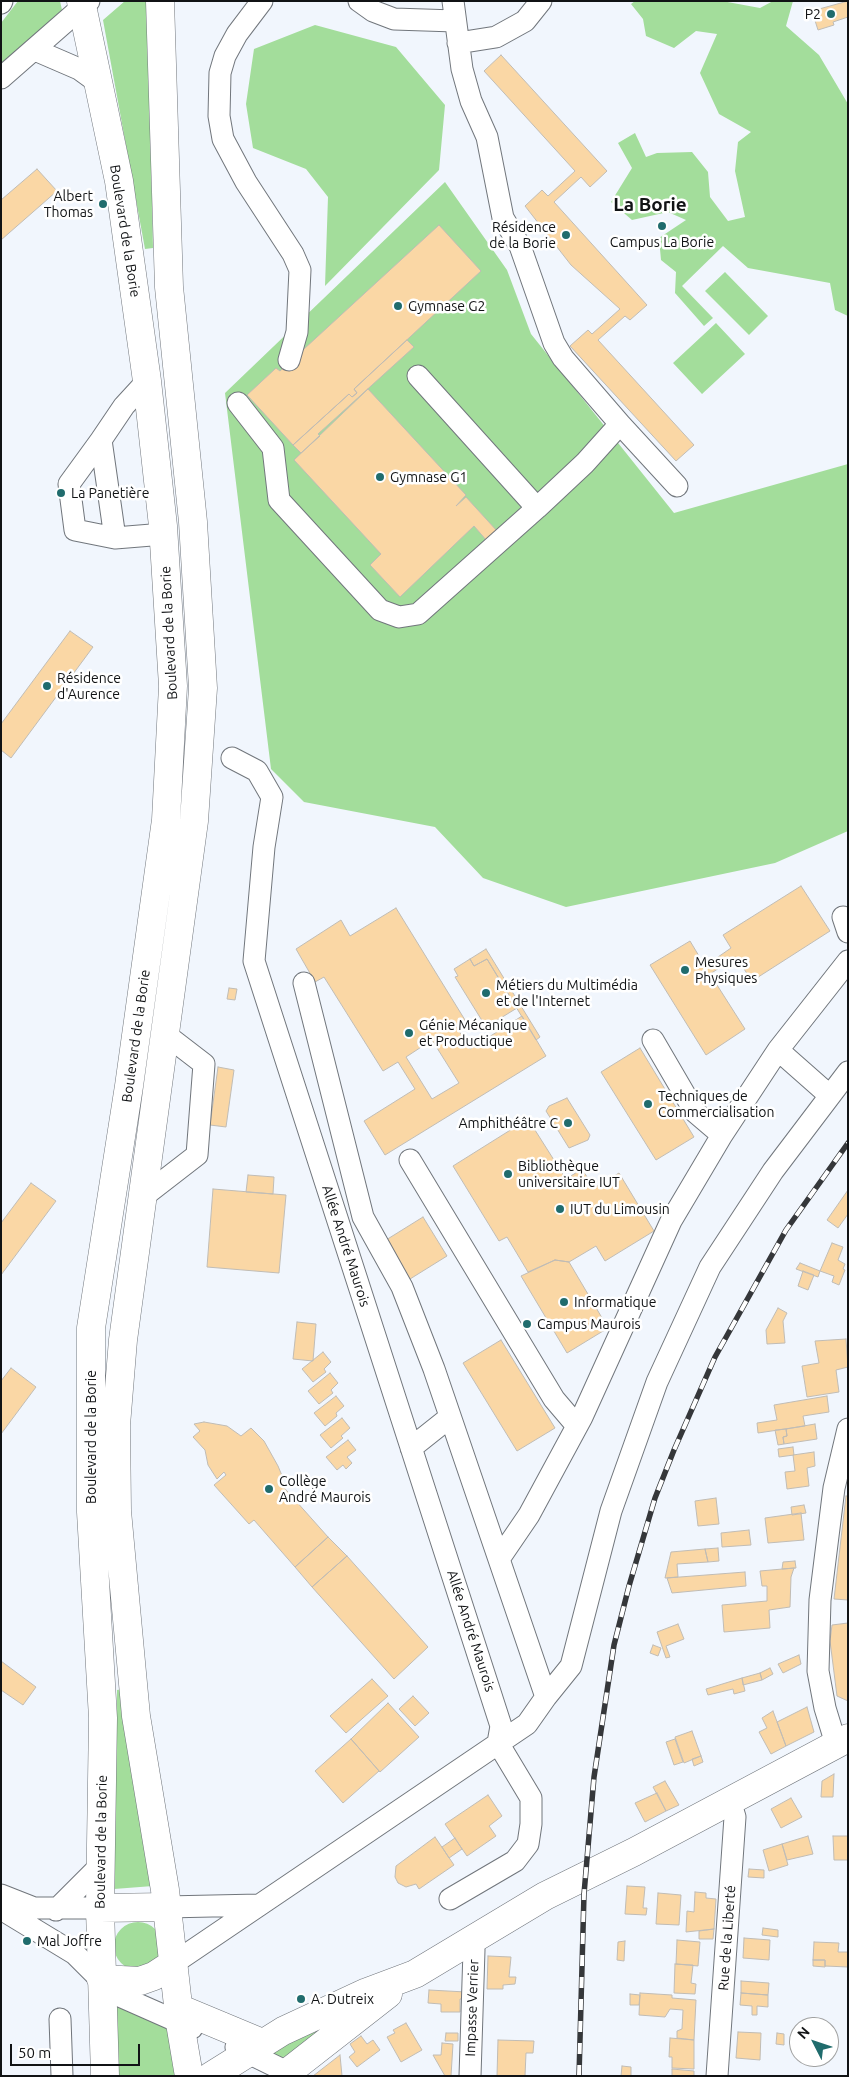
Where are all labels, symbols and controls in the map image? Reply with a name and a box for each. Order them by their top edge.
place label: P2 [805,6,821,22]
marker: P2 [825,8,837,20]
street label: Boulevard de la Borie [106,164,144,298]
place label: Albert Thomas [44,188,93,220]
district label: La Borie [613,194,687,216]
marker: Albert Thomas [97,198,109,210]
place label: Résidence de la Borie [489,219,556,252]
marker: Campus La Borie [656,220,668,232]
marker: Résidence de la Borie [560,229,572,241]
place label: Campus La Borie [610,234,714,250]
place label: Gymnase G2 [408,298,485,314]
marker: Gymnase G2 [392,300,404,312]
place label: Gymnase G1 [390,469,467,485]
marker: Gymnase G1 [374,471,386,483]
place label: La Panetière [71,485,149,501]
marker: La Panetière [55,487,67,499]
street label: Boulevard de la Borie [157,566,181,700]
place label: Résidence d'Aurence [57,670,121,702]
marker: Résidence d'Aurence [41,680,53,692]
place label: Mesures Physiques [695,954,757,986]
marker: Mesures Physiques [679,964,691,976]
street label: Boulevard de la Borie [118,969,154,1103]
place label: Métiers du Multimédia et de l'Internet [496,977,638,1010]
marker: Métiers du Multimédia et de l'Internet [480,987,492,999]
place label: Génie Mécanique et Productique [419,1017,527,1050]
marker: Génie Mécanique et Productique [403,1027,415,1039]
place label: Techniques de Commercialisation [658,1088,774,1120]
marker: Techniques de Commercialisation [642,1098,654,1110]
place label: Amphithéâtre C [459,1115,558,1131]
marker: Amphithéâtre C [562,1117,574,1129]
place label: Bibliothèque universitaire IUT [518,1158,620,1190]
marker: Bibliothèque universitaire IUT [502,1168,514,1180]
street label: Allée André Maurois [318,1183,374,1309]
place label: IUT du Limousin [570,1201,670,1217]
marker: IUT du Limousin [554,1203,566,1215]
place label: Informatique [574,1294,656,1310]
marker: Informatique [558,1296,570,1308]
place label: Campus Maurois [537,1316,641,1332]
marker: Campus Maurois [521,1318,533,1330]
street label: Boulevard de la Borie [83,1370,99,1504]
place label: Collège André Maurois [279,1473,371,1505]
marker: Collège André Maurois [263,1483,275,1495]
street label: Allée André Maurois [443,1568,499,1694]
street label: Boulevard de la Borie [91,1775,111,1909]
street label: Rue de la Liberté [715,1885,739,1991]
place label: Mal Joffre [37,1933,102,1949]
marker: Mal Joffre [21,1935,33,1947]
street label: Impasse Verrier [462,1959,482,2057]
place label: A. Dutreix [311,1991,374,2007]
marker: A. Dutreix [295,1993,307,2005]
north arrow [789,2017,839,2067]
text: N [794,2024,813,2042]
scale bar [12,2034,142,2066]
text: 50 m [18,2044,51,2061]

